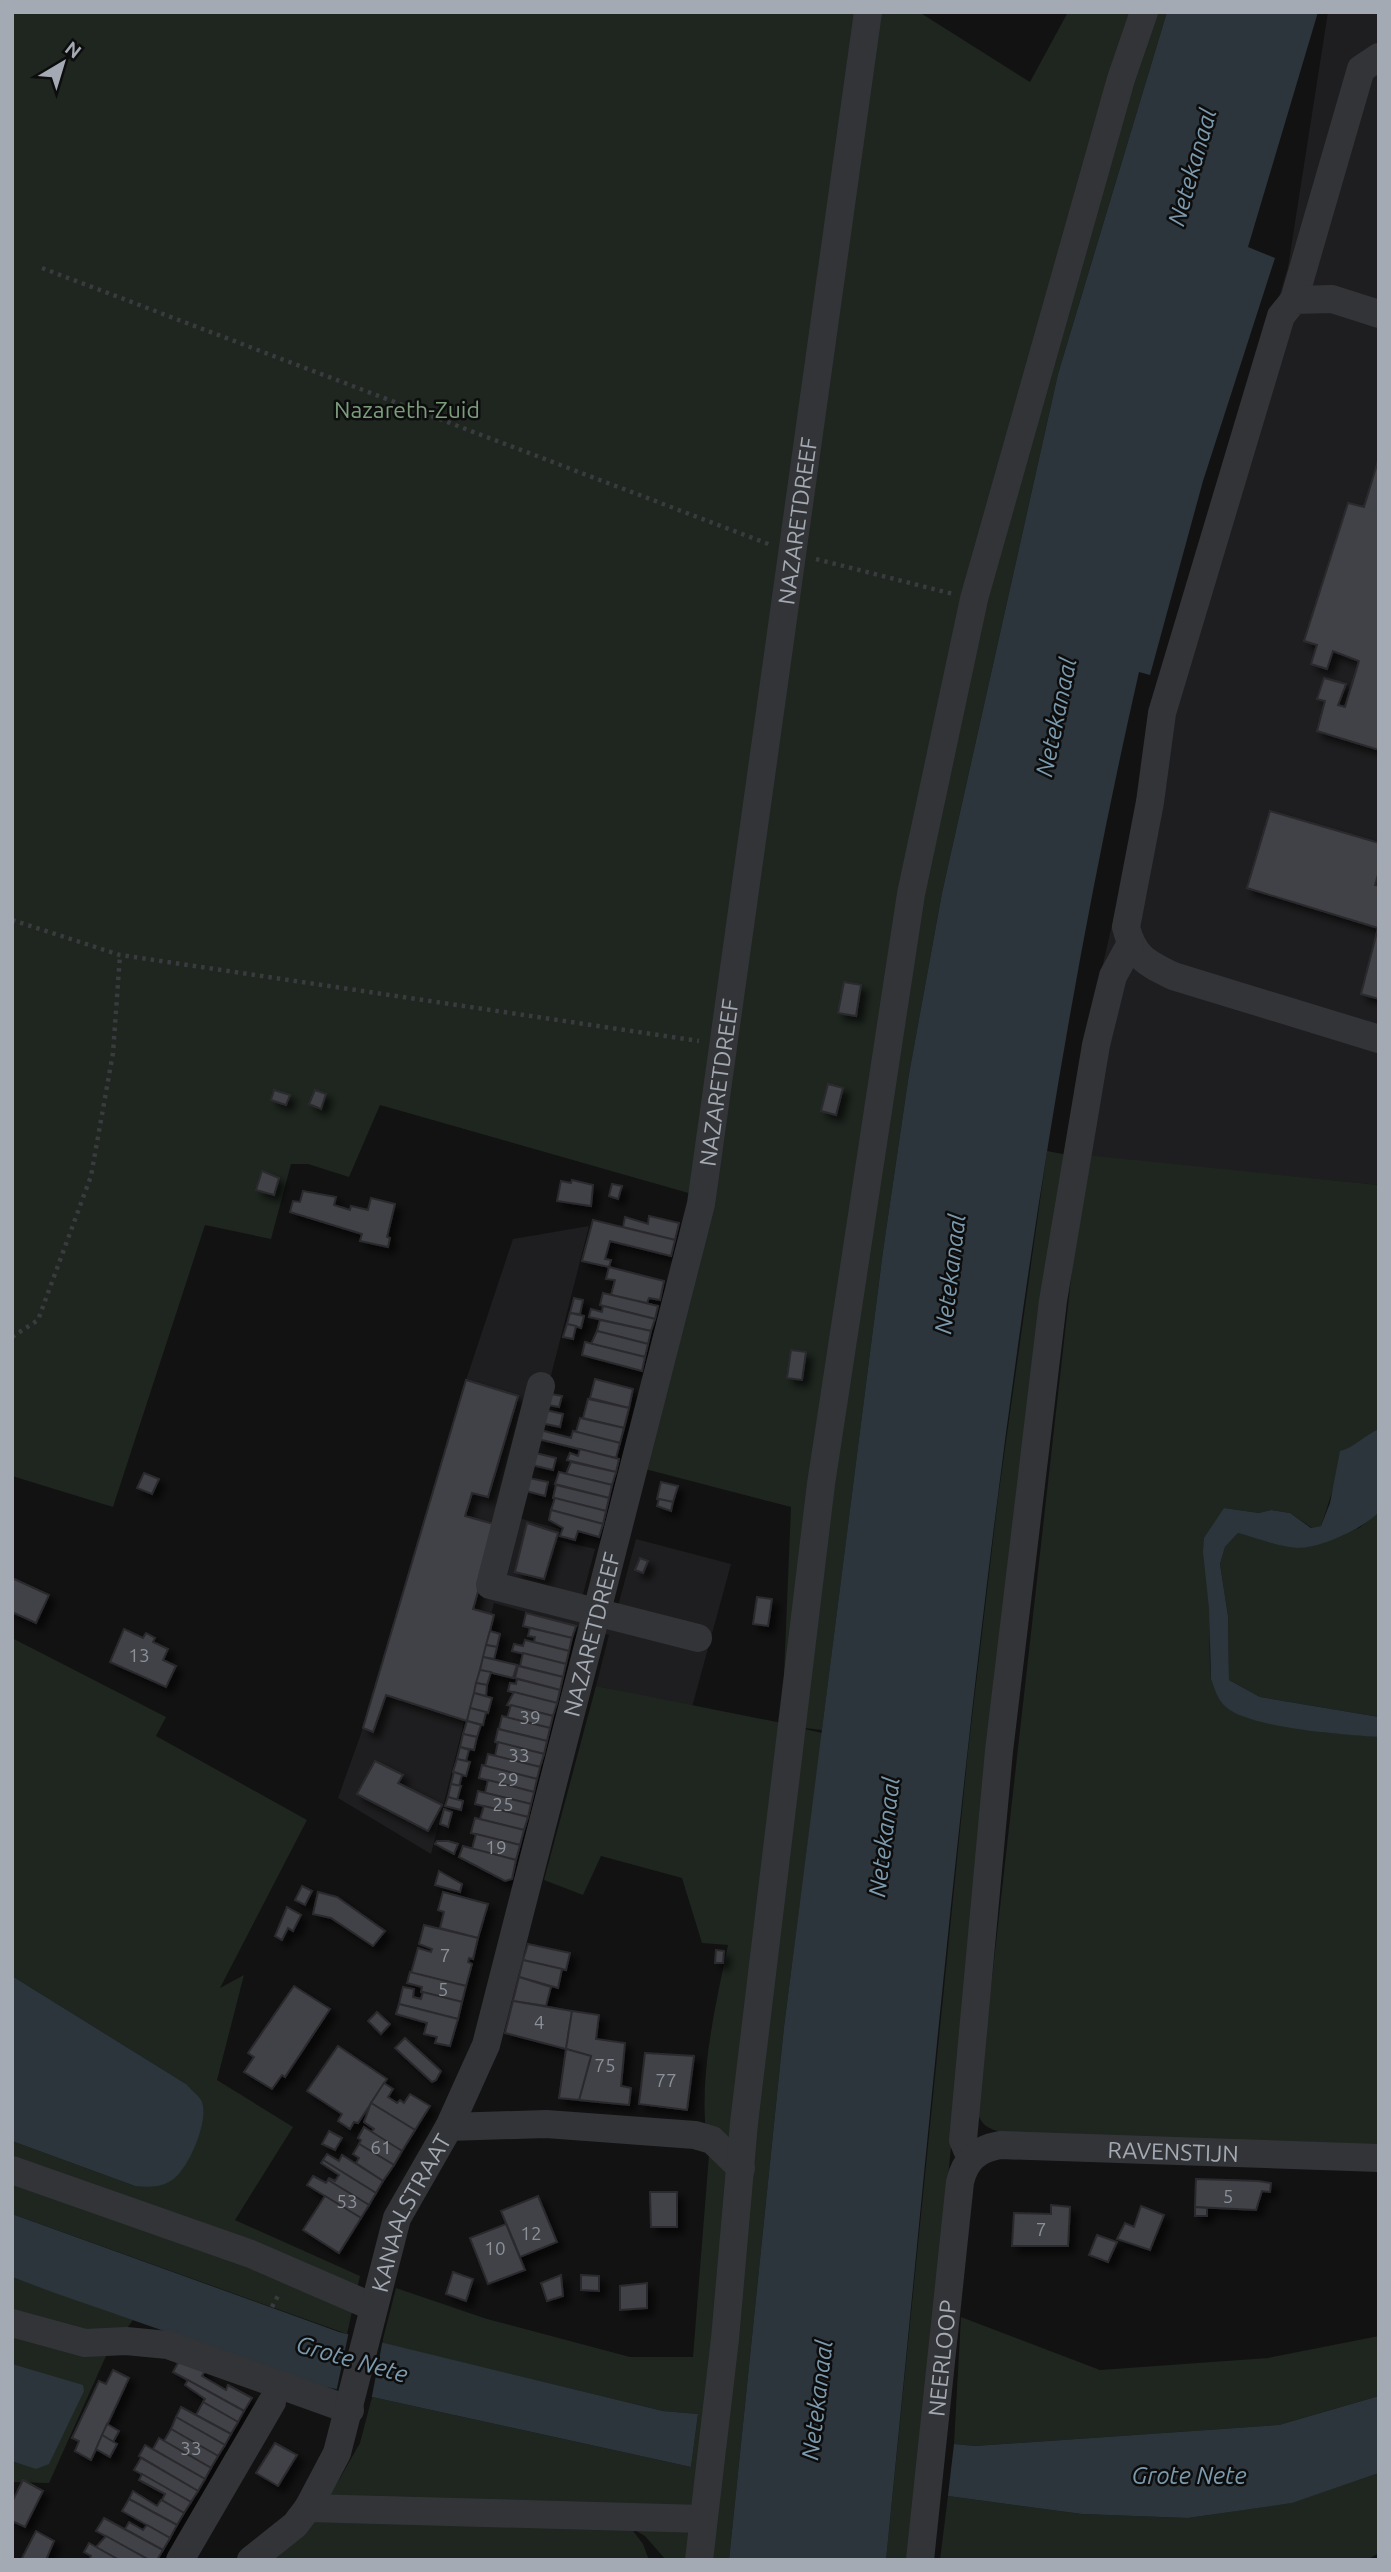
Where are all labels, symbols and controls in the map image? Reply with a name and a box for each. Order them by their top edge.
north arrow [28,28,98,98]
text: N [61,37,86,63]
water label: Netekanaal [1162,105,1222,229]
park label: Nazareth-Zuid [334,397,480,422]
street label: NAZARETDREEF [773,436,821,606]
water label: Netekanaal [1030,655,1082,779]
street label: NAZARETDREEF [694,997,742,1168]
water label: Netekanaal [929,1212,971,1336]
street label: NAZARETDREEF [558,1549,624,1719]
house number: 13 [128,1644,150,1666]
house number: 39 [519,1706,541,1728]
house number: 33 [508,1744,530,1766]
house number: 29 [497,1768,519,1790]
water label: Netekanaal [863,1775,905,1899]
house number: 25 [492,1793,514,1815]
house number: 19 [485,1836,507,1858]
house number: 7 [440,1944,450,1966]
house number: 5 [438,1978,448,2000]
house number: 4 [534,2011,544,2033]
house number: 75 [594,2054,616,2076]
house number: 77 [655,2069,677,2091]
street label: KANAALSTRAAT [366,2129,455,2295]
house number: 61 [370,2136,392,2158]
street label: RAVENSTIJN [1107,2136,1239,2166]
house number: 5 [1223,2185,1233,2207]
house number: 53 [336,2190,358,2212]
house number: 7 [1036,2218,1046,2240]
house number: 12 [520,2222,542,2244]
house number: 10 [484,2237,506,2259]
street label: NEERLOOP [923,2299,960,2418]
water label: Grote Nete [293,2330,411,2388]
water label: Netekanaal [796,2338,838,2462]
house number: 33 [180,2437,202,2459]
water label: Grote Nete [1132,2462,1246,2489]

